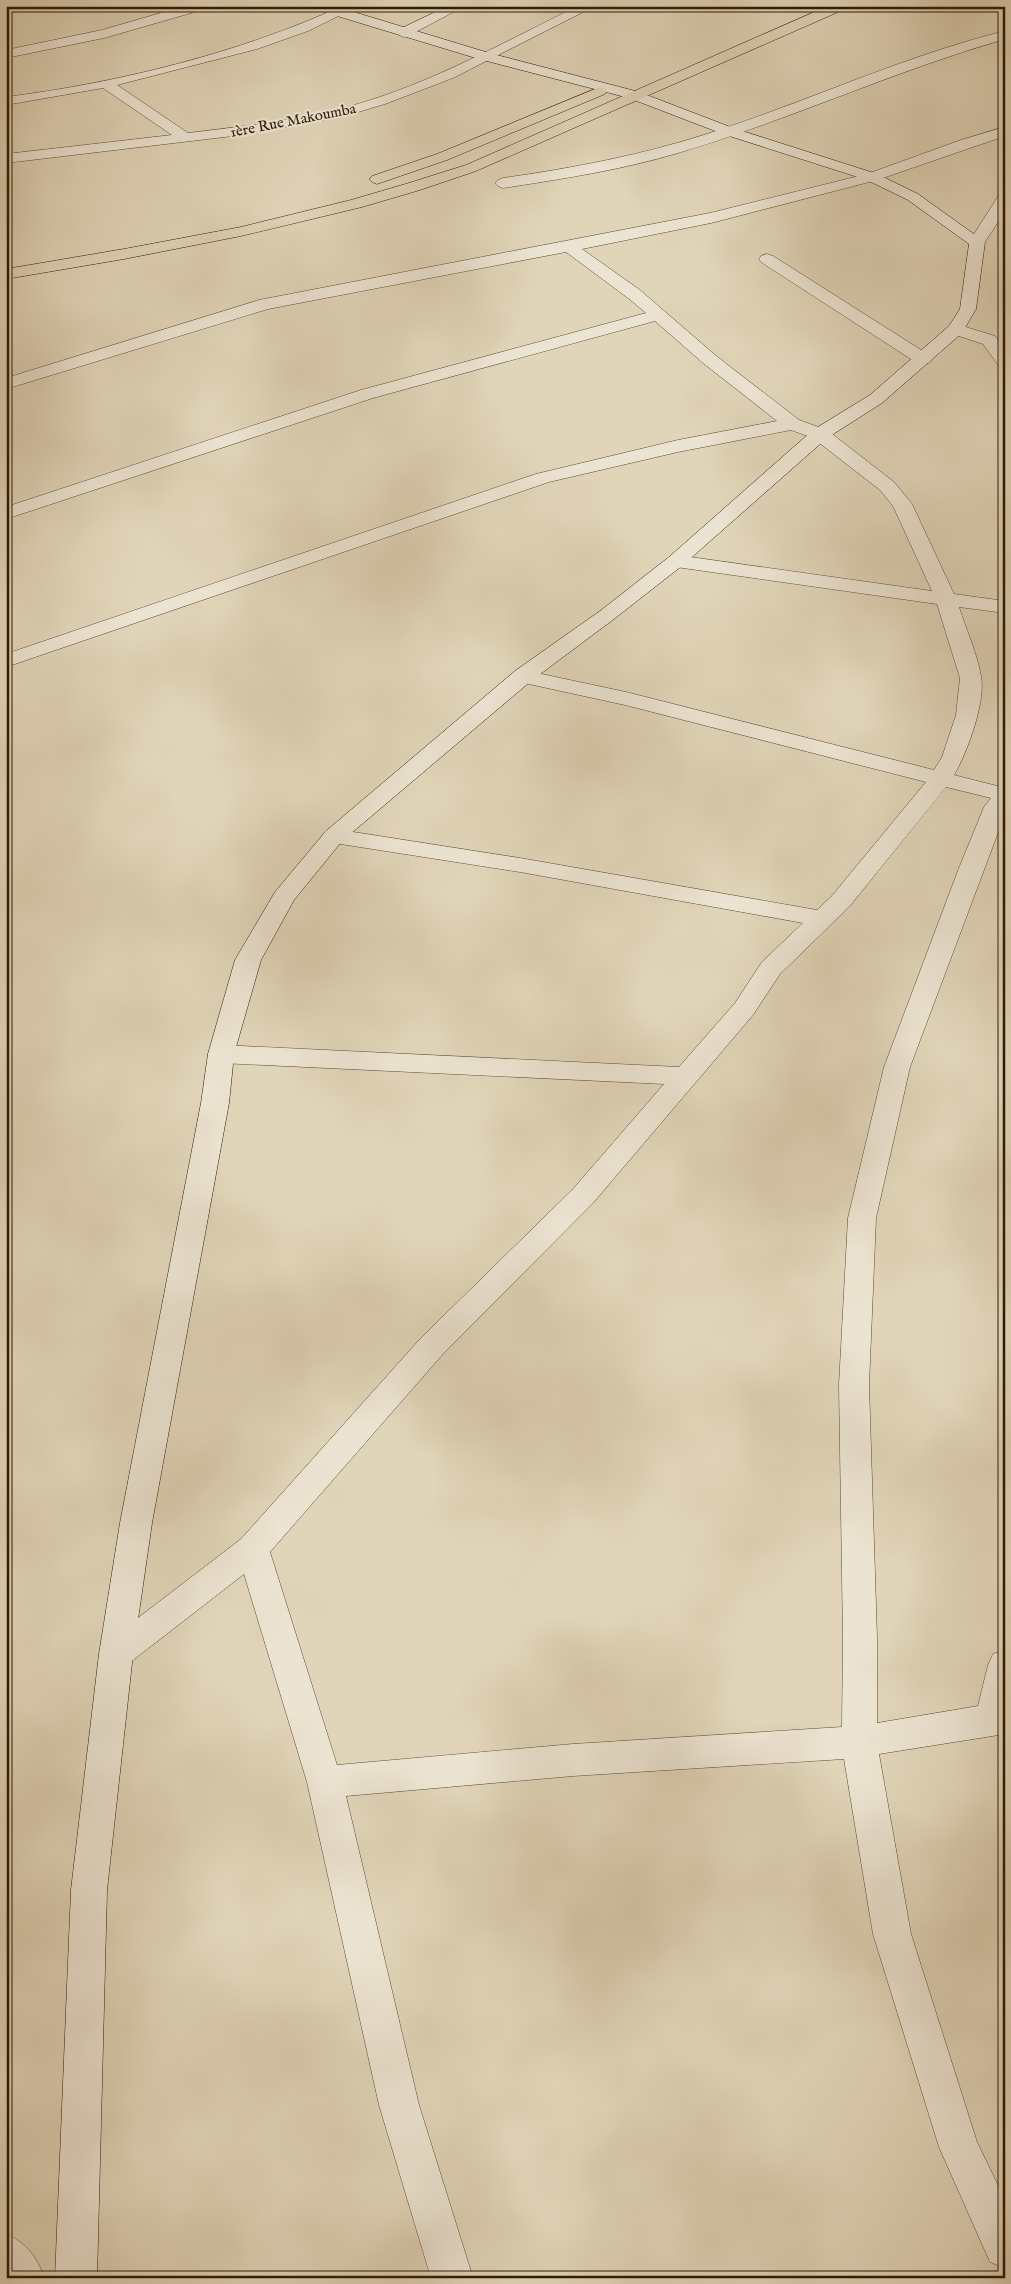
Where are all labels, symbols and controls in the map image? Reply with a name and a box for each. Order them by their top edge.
street label: 1ère Rue Makoumba [229,99,358,142]

